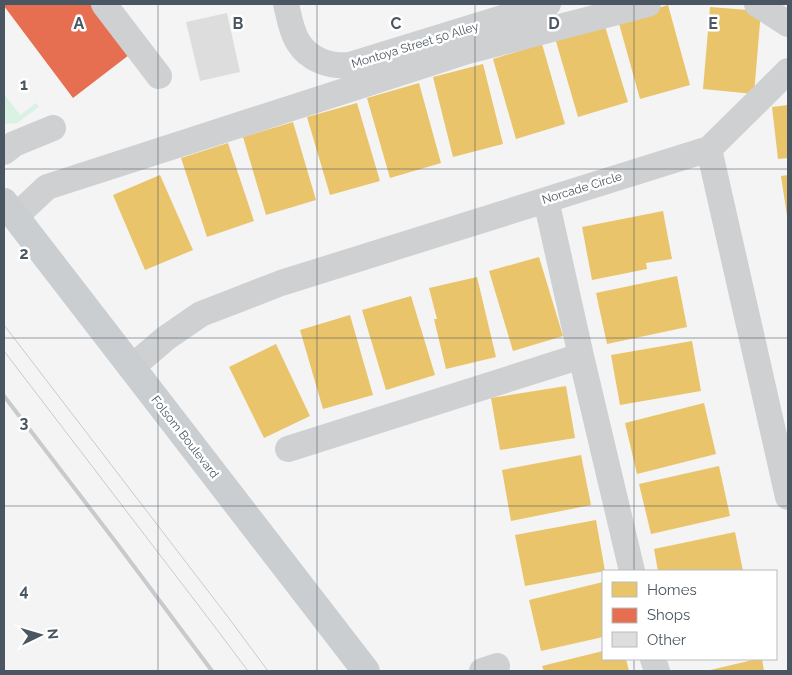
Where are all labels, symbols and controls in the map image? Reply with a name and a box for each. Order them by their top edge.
text: A [74,14,85,33]
text: B [233,14,244,33]
text: C [391,14,402,33]
text: D [548,14,560,33]
text: E [708,14,718,33]
street label: Montoya Street 50 Alley [350,19,481,71]
text: 1 [20,75,28,94]
street label: Norcade Circle [540,169,624,207]
text: 2 [19,244,29,263]
street label: Folsom Boulevard [148,393,222,481]
text: 3 [20,413,29,432]
legend [602,570,777,660]
text: 4 [19,581,29,600]
text: Homes [647,581,697,599]
text: Shops [647,606,690,624]
north arrow [15,610,65,660]
text: N [45,628,61,640]
text: Other [647,631,687,649]

